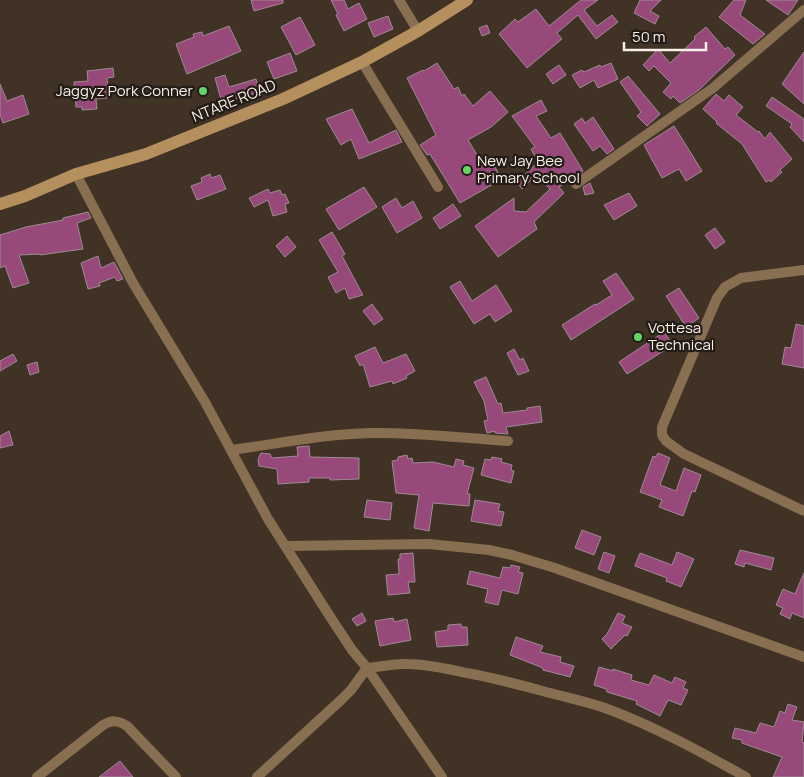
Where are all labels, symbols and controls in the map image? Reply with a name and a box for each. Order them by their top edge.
scale bar [624,20,706,52]
text: 50 m [632,26,666,47]
street label: NTARE ROAD [189,74,279,127]
place label: Jaggyz Pork Conner [56,80,194,101]
marker: Jaggyz Pork Conner [197,85,209,97]
place label: New Jay Bee Primary School [477,150,580,188]
marker: New Jay Bee Primary School [461,164,473,176]
place label: Vottesa Technical [648,317,714,355]
marker: Vottesa Technical [632,331,644,343]

